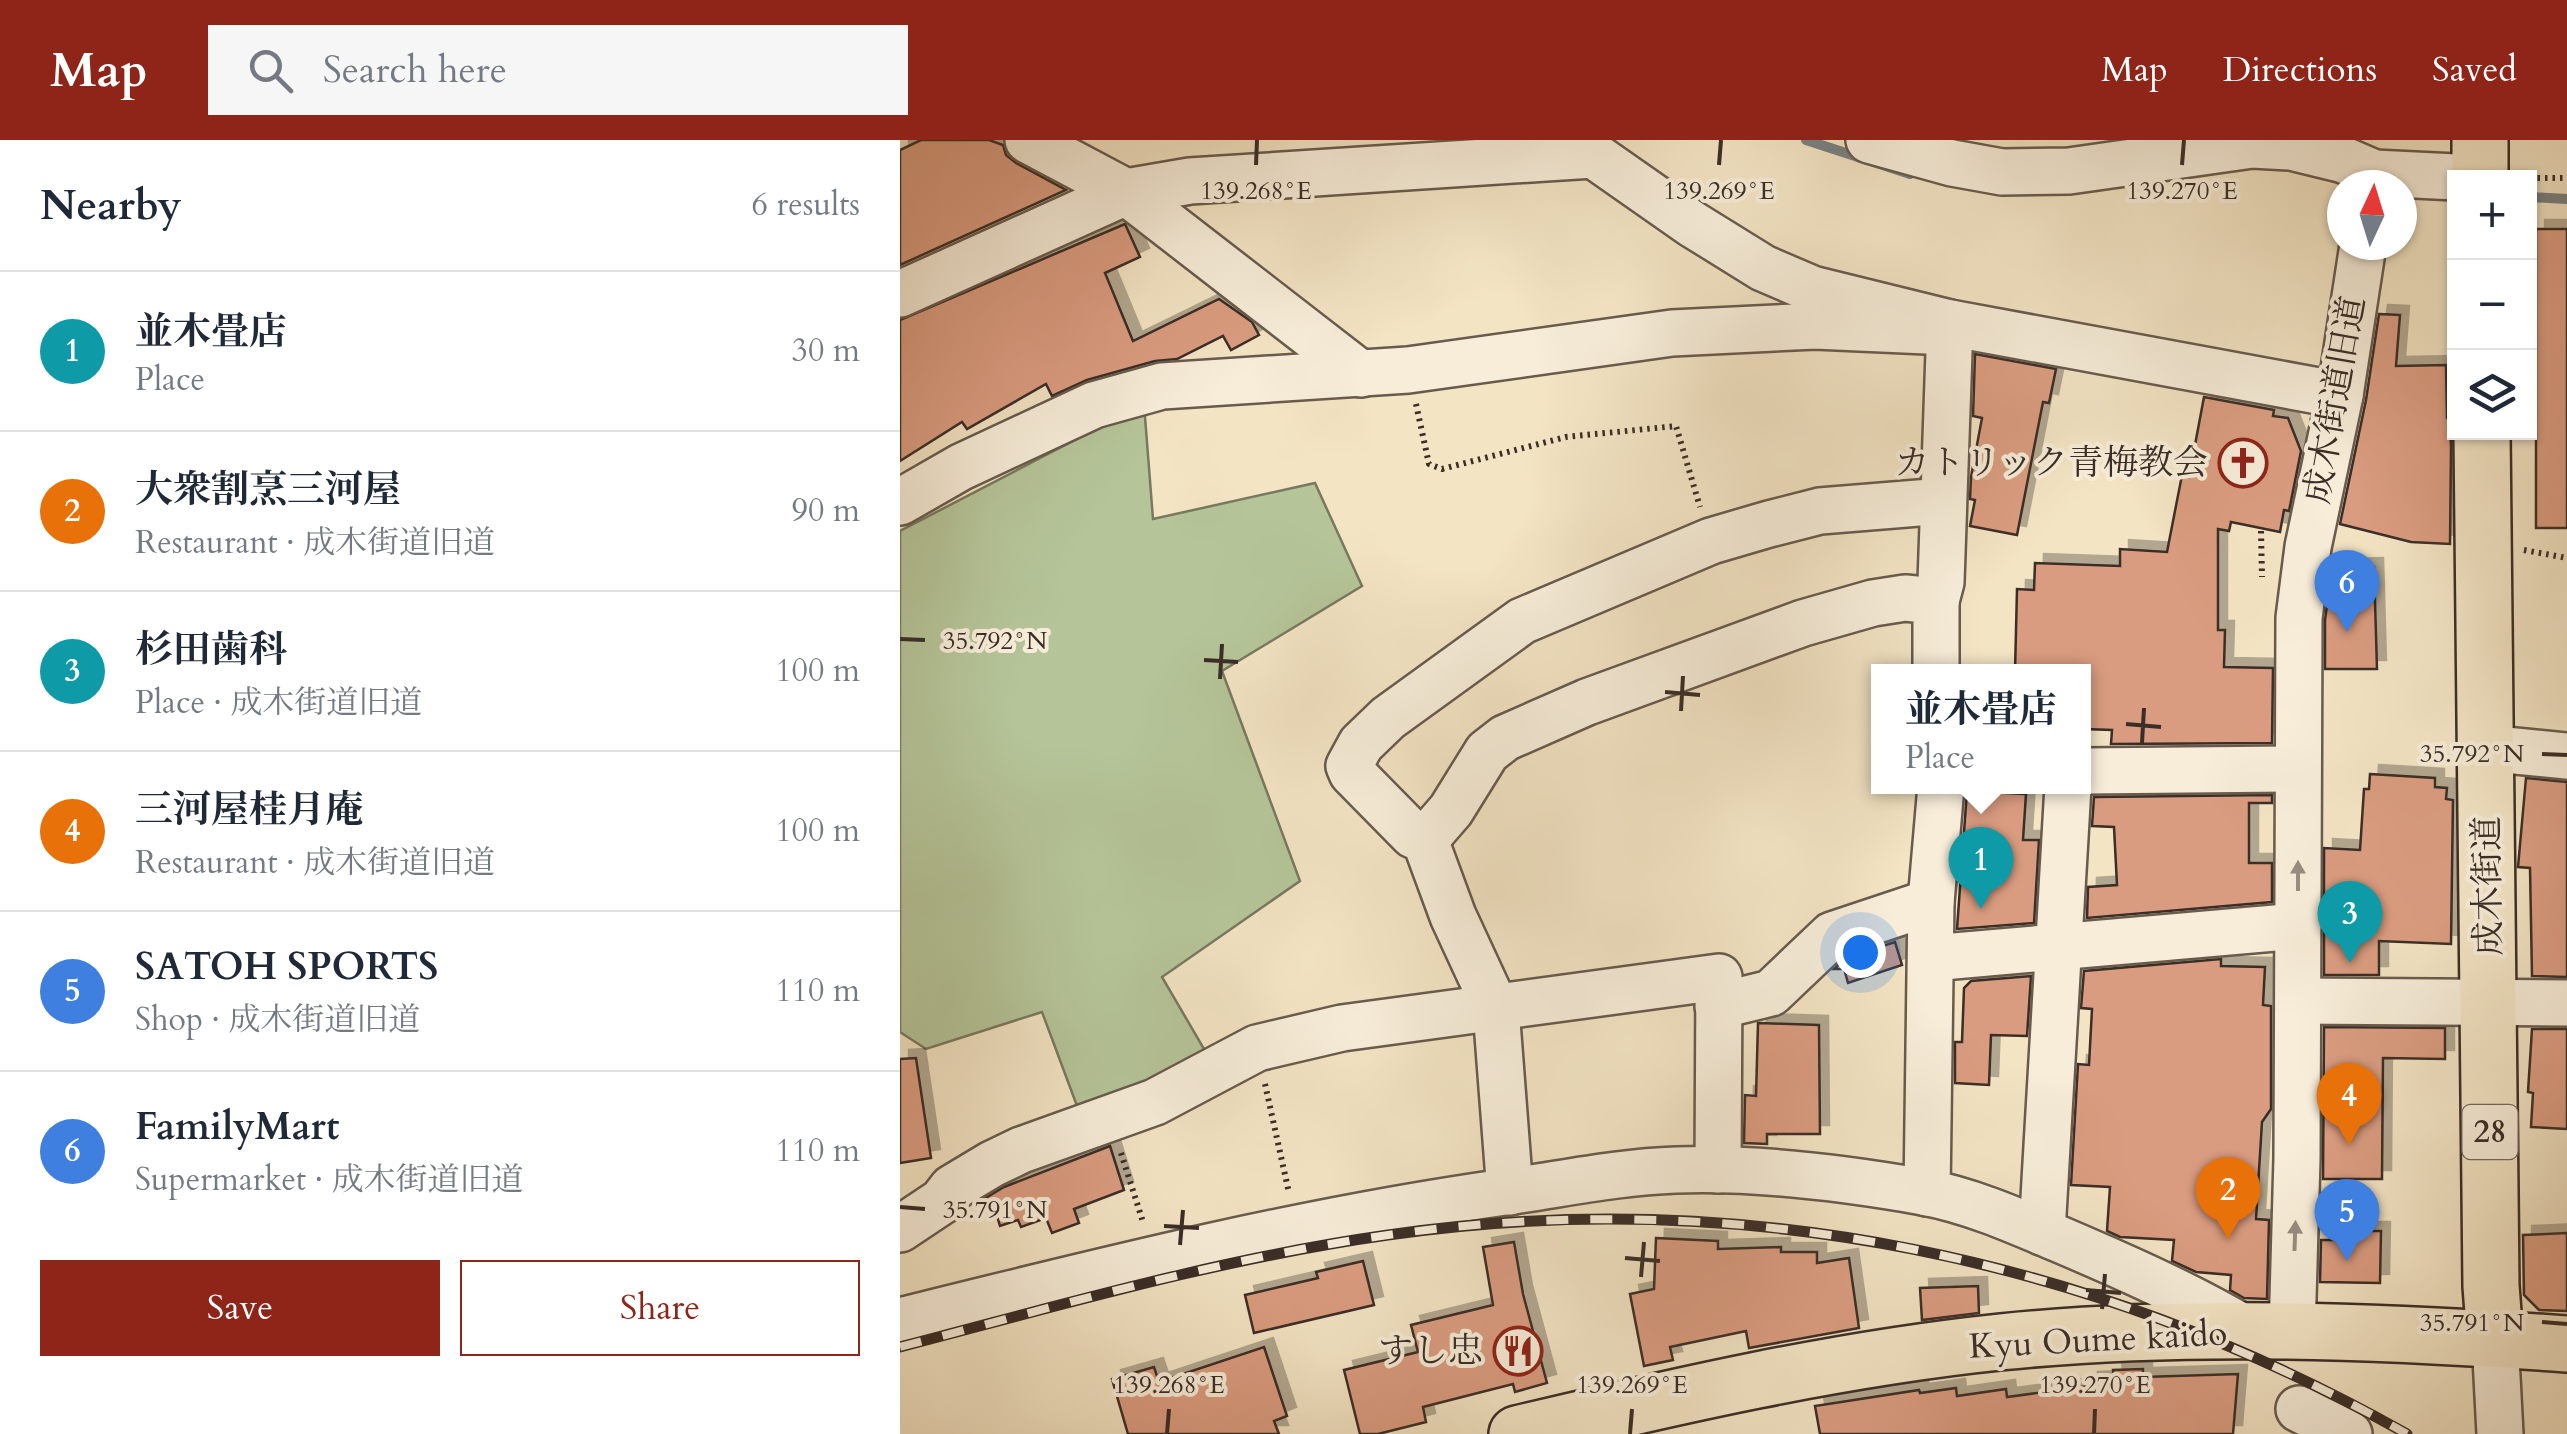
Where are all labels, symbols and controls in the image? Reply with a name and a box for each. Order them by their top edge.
search box [208,25,908,115]
text: Map [50,38,148,103]
icon: search [243,43,298,98]
text: Search here [323,44,507,96]
text: Map [2101,46,2168,94]
text: Directions [2223,46,2377,94]
text: Saved [2432,46,2517,94]
north arrow [2327,170,2417,260]
map controls [2447,170,2537,440]
button: + [2447,170,2537,260]
text: 139.268°E [1200,174,1312,208]
text: 139.269°E [1663,174,1775,208]
text: 139.270°E [2126,174,2238,208]
text: Nearby [40,177,182,234]
text: 6 results [752,183,860,227]
button: − [2447,260,2537,350]
street label: 成木街道旧道 [2293,292,2377,508]
text: 並木畳店 [135,306,287,358]
text: 1 [64,329,81,373]
text: 30 m [792,329,860,373]
button: layers [2447,350,2537,440]
text: Place [135,358,205,402]
church icon: カトリック青梅教会 [2217,437,2269,489]
place label: カトリック青梅教会 [1894,439,2208,487]
text: 大衆割烹三河屋 [135,464,401,516]
text: 2 [64,489,81,533]
text: 90 m [792,489,860,533]
text: Restaurant · 成木街道旧道 [135,521,495,565]
pin: 6 [2314,550,2380,632]
text: 杉田歯科 [135,624,287,676]
text: 35.792°N [943,624,1047,658]
text: 3 [64,649,81,693]
text: 100 m [775,649,860,693]
popup [1871,664,2091,794]
text: Place · 成木街道旧道 [135,681,422,725]
text: 並木畳店 [1905,684,2057,736]
text: Place [1905,736,1975,780]
text: 35.792°N [2420,737,2524,771]
text: 三河屋桂月庵 [135,784,363,836]
text: 4 [64,809,81,853]
text: 100 m [775,809,860,853]
street label: 成木街道 [2463,816,2513,956]
pin: 1 [1948,826,2014,909]
text: Restaurant · 成木街道旧道 [135,841,495,885]
one-way arrow [2290,860,2306,892]
pin: 3 [2318,880,2382,963]
your location [1835,927,1886,978]
text: SATOH SPORTS [135,941,438,993]
text: 5 [64,969,81,1013]
text: 110 m [775,969,860,1013]
text: Shop · 成木街道旧道 [135,998,420,1042]
pin: 4 [2316,1062,2382,1145]
text: FamilyMart [135,1101,339,1153]
road number: 28 [2462,1105,2518,1159]
text: 6 [64,1129,81,1173]
text: 110 m [775,1129,860,1173]
pin: 2 [2196,1156,2260,1239]
text: Supermarket · 成木街道旧道 [135,1158,523,1202]
pin: 5 [2314,1178,2380,1261]
text: 35.791°N [943,1193,1047,1227]
one-way arrow [2287,1220,2303,1252]
button: Save [40,1260,440,1356]
button: Share [460,1260,860,1356]
text: 35.791°N [2420,1306,2524,1340]
street label: Kyu Oume kaido [1968,1309,2228,1371]
restaurant icon: すし忠 [1492,1325,1544,1377]
place label: すし忠 [1378,1327,1483,1375]
text: 139.268°E [1113,1368,1225,1402]
text: 139.269°E [1576,1368,1688,1402]
text: 139.270°E [2039,1368,2151,1402]

